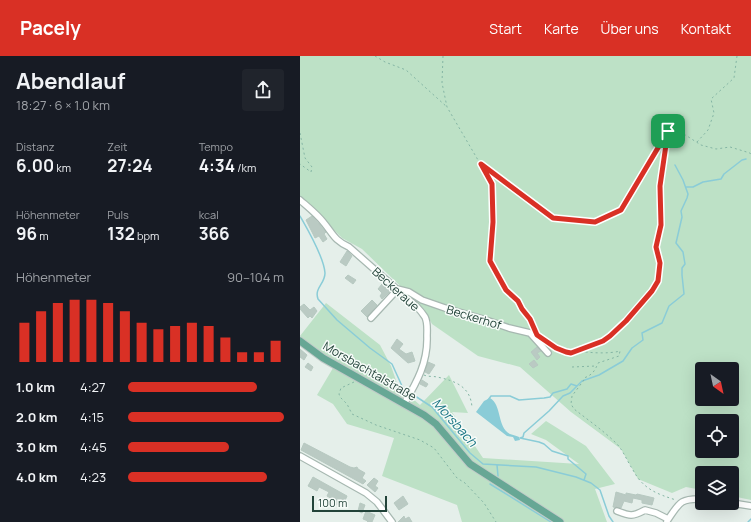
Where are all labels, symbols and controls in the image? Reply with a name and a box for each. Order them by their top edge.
text: Pacely [20,15,81,41]
text: Start [489,19,522,38]
text: Karte [544,19,579,38]
text: Über uns [601,19,659,38]
text: Kontakt [681,19,731,38]
text: Abendlauf [16,66,125,96]
button: share [242,69,284,111]
text: 18:27 · 6 × 1.0 km [16,96,110,114]
pin [651,114,685,148]
icon: arrive [657,120,679,142]
text: Distanz [16,139,55,154]
text: Zeit [107,139,128,154]
text: Tempo [199,139,233,154]
text: 6.00 [16,154,54,177]
text: 27:24 [107,154,152,177]
text: 4:34 [199,154,235,177]
text: km [54,160,71,175]
text: /km [235,160,256,175]
text: Höhenmeter [16,207,80,222]
text: Puls [107,207,129,222]
text: kcal [199,207,219,222]
text: 96 [16,222,37,245]
text: 132 [107,222,135,245]
text: 366 [199,222,230,245]
text: m [37,228,49,243]
text: bpm [135,228,159,243]
street label: Beckeraue [368,263,424,315]
text: Höhenmeter [16,268,91,286]
text: 90–104 m [227,268,284,286]
street label: Beckerhof [444,301,504,334]
street label: Morsbachtalstraße [320,337,420,405]
north arrow [695,362,739,406]
map controls [695,362,739,510]
text: 1.0 km [16,378,55,396]
text: 4:27 [80,378,106,396]
water label: Morsbach [428,394,483,451]
text: 2.0 km [16,408,58,426]
text: 4:15 [80,408,104,426]
button: locate [695,414,739,458]
text: 3.0 km [16,438,57,456]
text: 4:45 [80,438,107,456]
button: layers [695,466,739,510]
text: 4.0 km [16,468,57,486]
text: 4:23 [80,468,106,486]
scale bar [312,494,387,513]
text: 100 m [318,495,347,510]

